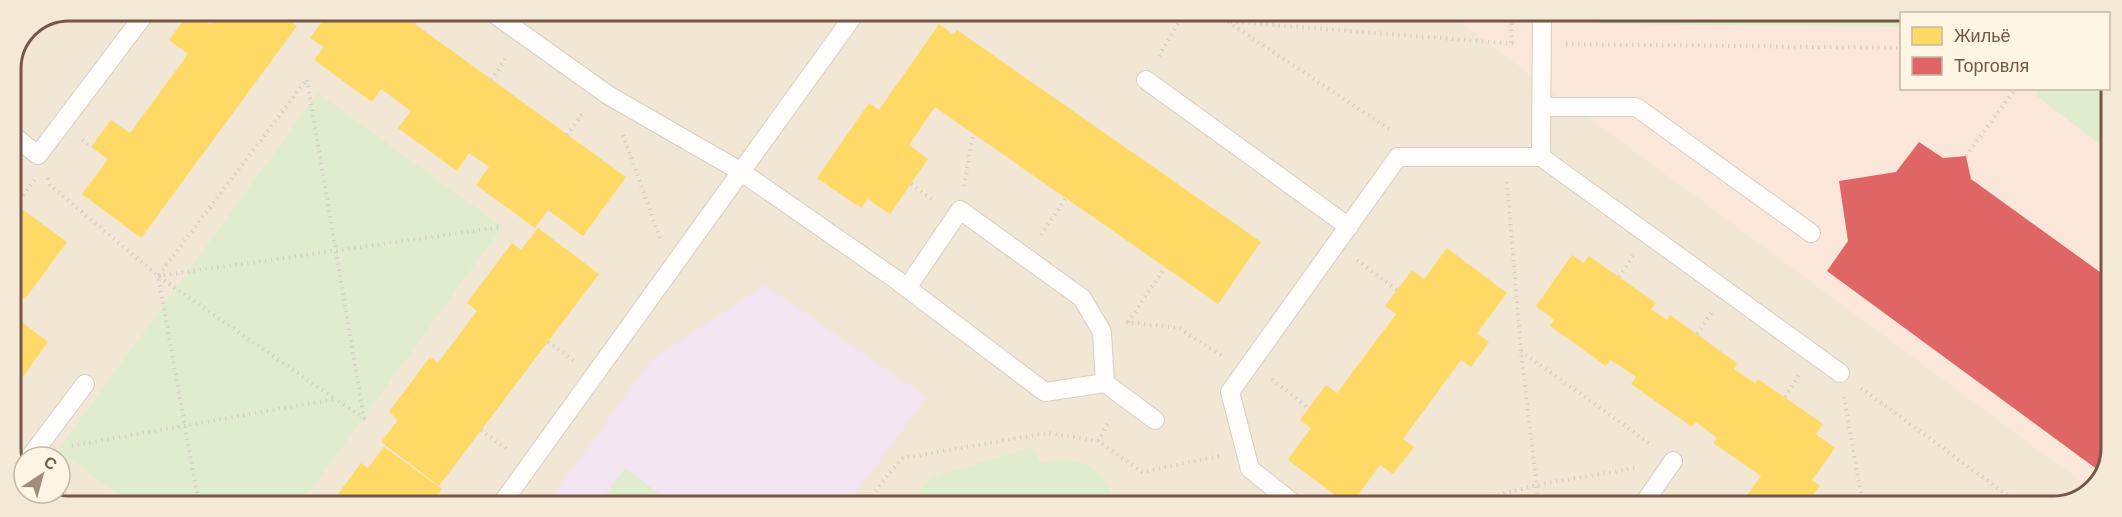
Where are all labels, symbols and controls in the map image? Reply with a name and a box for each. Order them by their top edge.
legend [1900,12,2110,90]
text: Жильё [1954,26,2011,46]
text: Торговля [1954,56,2029,76]
north arrow [12,445,72,505]
text: С [41,453,61,474]

